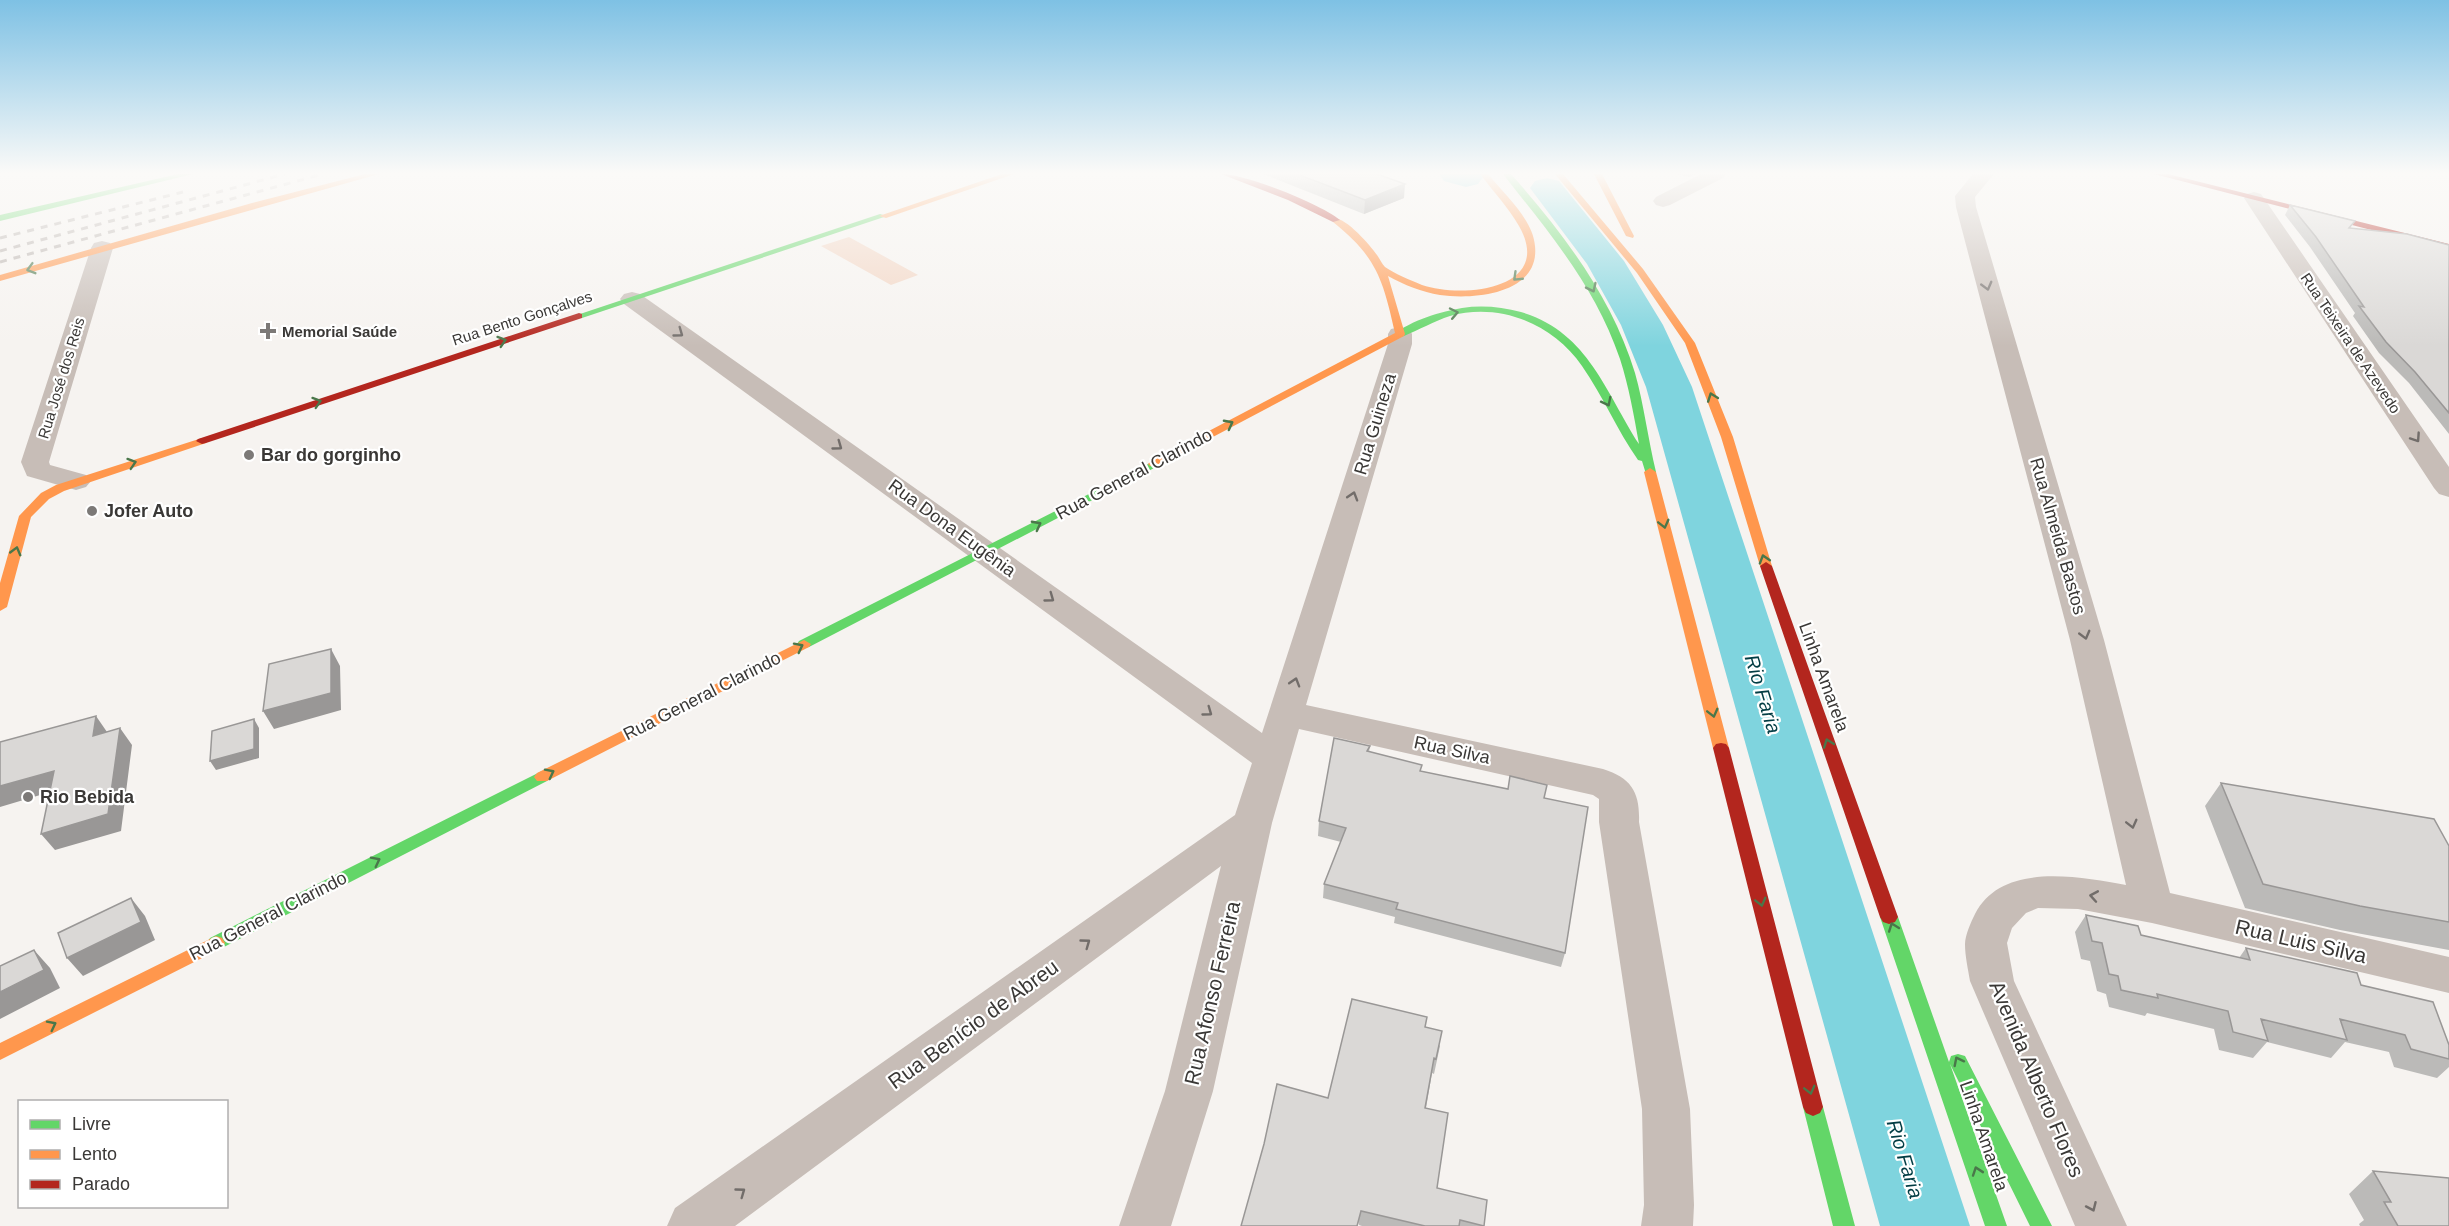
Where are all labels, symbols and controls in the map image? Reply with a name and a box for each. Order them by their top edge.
one-way arrow [26,261,36,274]
one-way arrow [1514,270,1524,281]
street label: Rua Teixeira de Azevedo [2298,270,2404,416]
one-way arrow [1979,280,1992,290]
one-way arrow [1585,282,1596,293]
street label: Rua Bento Gonçalves [450,287,594,349]
one-way arrow [1449,307,1459,320]
street label: Rua José dos Reis [34,315,88,441]
marker: Memorial Saúde [259,322,277,340]
place label: Memorial Saúde [282,323,397,340]
one-way arrow [673,326,684,337]
one-way arrow [496,336,507,349]
street label: Rua Guineza [1350,370,1400,477]
one-way arrow [1707,393,1720,403]
one-way arrow [1600,396,1611,407]
one-way arrow [311,397,322,409]
one-way arrow [1222,420,1233,432]
street label: Rua General Clarindo [1052,424,1216,524]
one-way arrow [2408,432,2419,443]
one-way arrow [831,439,842,450]
place label: Bar do gorginho [261,445,401,465]
marker: Bar do gorginho [242,448,256,462]
street label: Rua Almeida Bastos [2026,455,2090,617]
one-way arrow [126,458,137,470]
street label: Rua Dona Eugênia [885,475,1020,581]
one-way arrow [1345,491,1358,502]
place label: Jofer Auto [104,501,193,521]
marker: Jofer Auto [85,504,99,518]
one-way arrow [1657,518,1669,529]
one-way arrow [1031,520,1042,532]
one-way arrow [8,546,21,556]
one-way arrow [1759,554,1771,564]
one-way arrow [1043,591,1054,602]
street label: Linha Amarela [1795,620,1853,735]
one-way arrow [2078,630,2091,640]
one-way arrow [792,642,803,654]
street label: Rua General Clarindo [620,648,784,744]
water label: Rio Faria [1741,652,1785,736]
one-way arrow [1288,677,1300,688]
one-way arrow [1202,705,1213,716]
one-way arrow [1705,708,1718,718]
street label: Rua Silva [1412,732,1493,768]
one-way arrow [1823,738,1836,749]
one-way arrow [543,769,554,780]
place label: Rio Bebida [40,787,135,807]
marker: Rio Bebida [21,790,35,804]
one-way arrow [2124,819,2137,829]
one-way arrow [370,857,380,868]
street label: Rua General Clarindo [186,868,350,964]
one-way arrow [2090,890,2100,903]
one-way arrow [1754,896,1766,906]
street label: Rua Afonso Ferreira [1180,899,1244,1087]
street label: Rua Luis Silva [2233,915,2369,967]
one-way arrow [1888,922,1901,932]
one-way arrow [1080,939,1091,950]
street label: Rua Benício de Abreu [884,955,1062,1093]
street label: Avenida Alberto Flores [1985,977,2089,1181]
one-way arrow [46,1021,57,1032]
one-way arrow [1953,1057,1965,1068]
street label: Linha Amarela [1956,1078,2013,1195]
one-way arrow [1802,1085,1815,1095]
legend [18,1100,228,1208]
text: Livre [72,1114,111,1134]
water label: Rio Faria [1883,1117,1927,1201]
text: Lento [72,1144,117,1164]
one-way arrow [1972,1166,1984,1177]
text: Parado [72,1174,130,1194]
one-way arrow [734,1188,745,1199]
one-way arrow [2085,1201,2097,1212]

